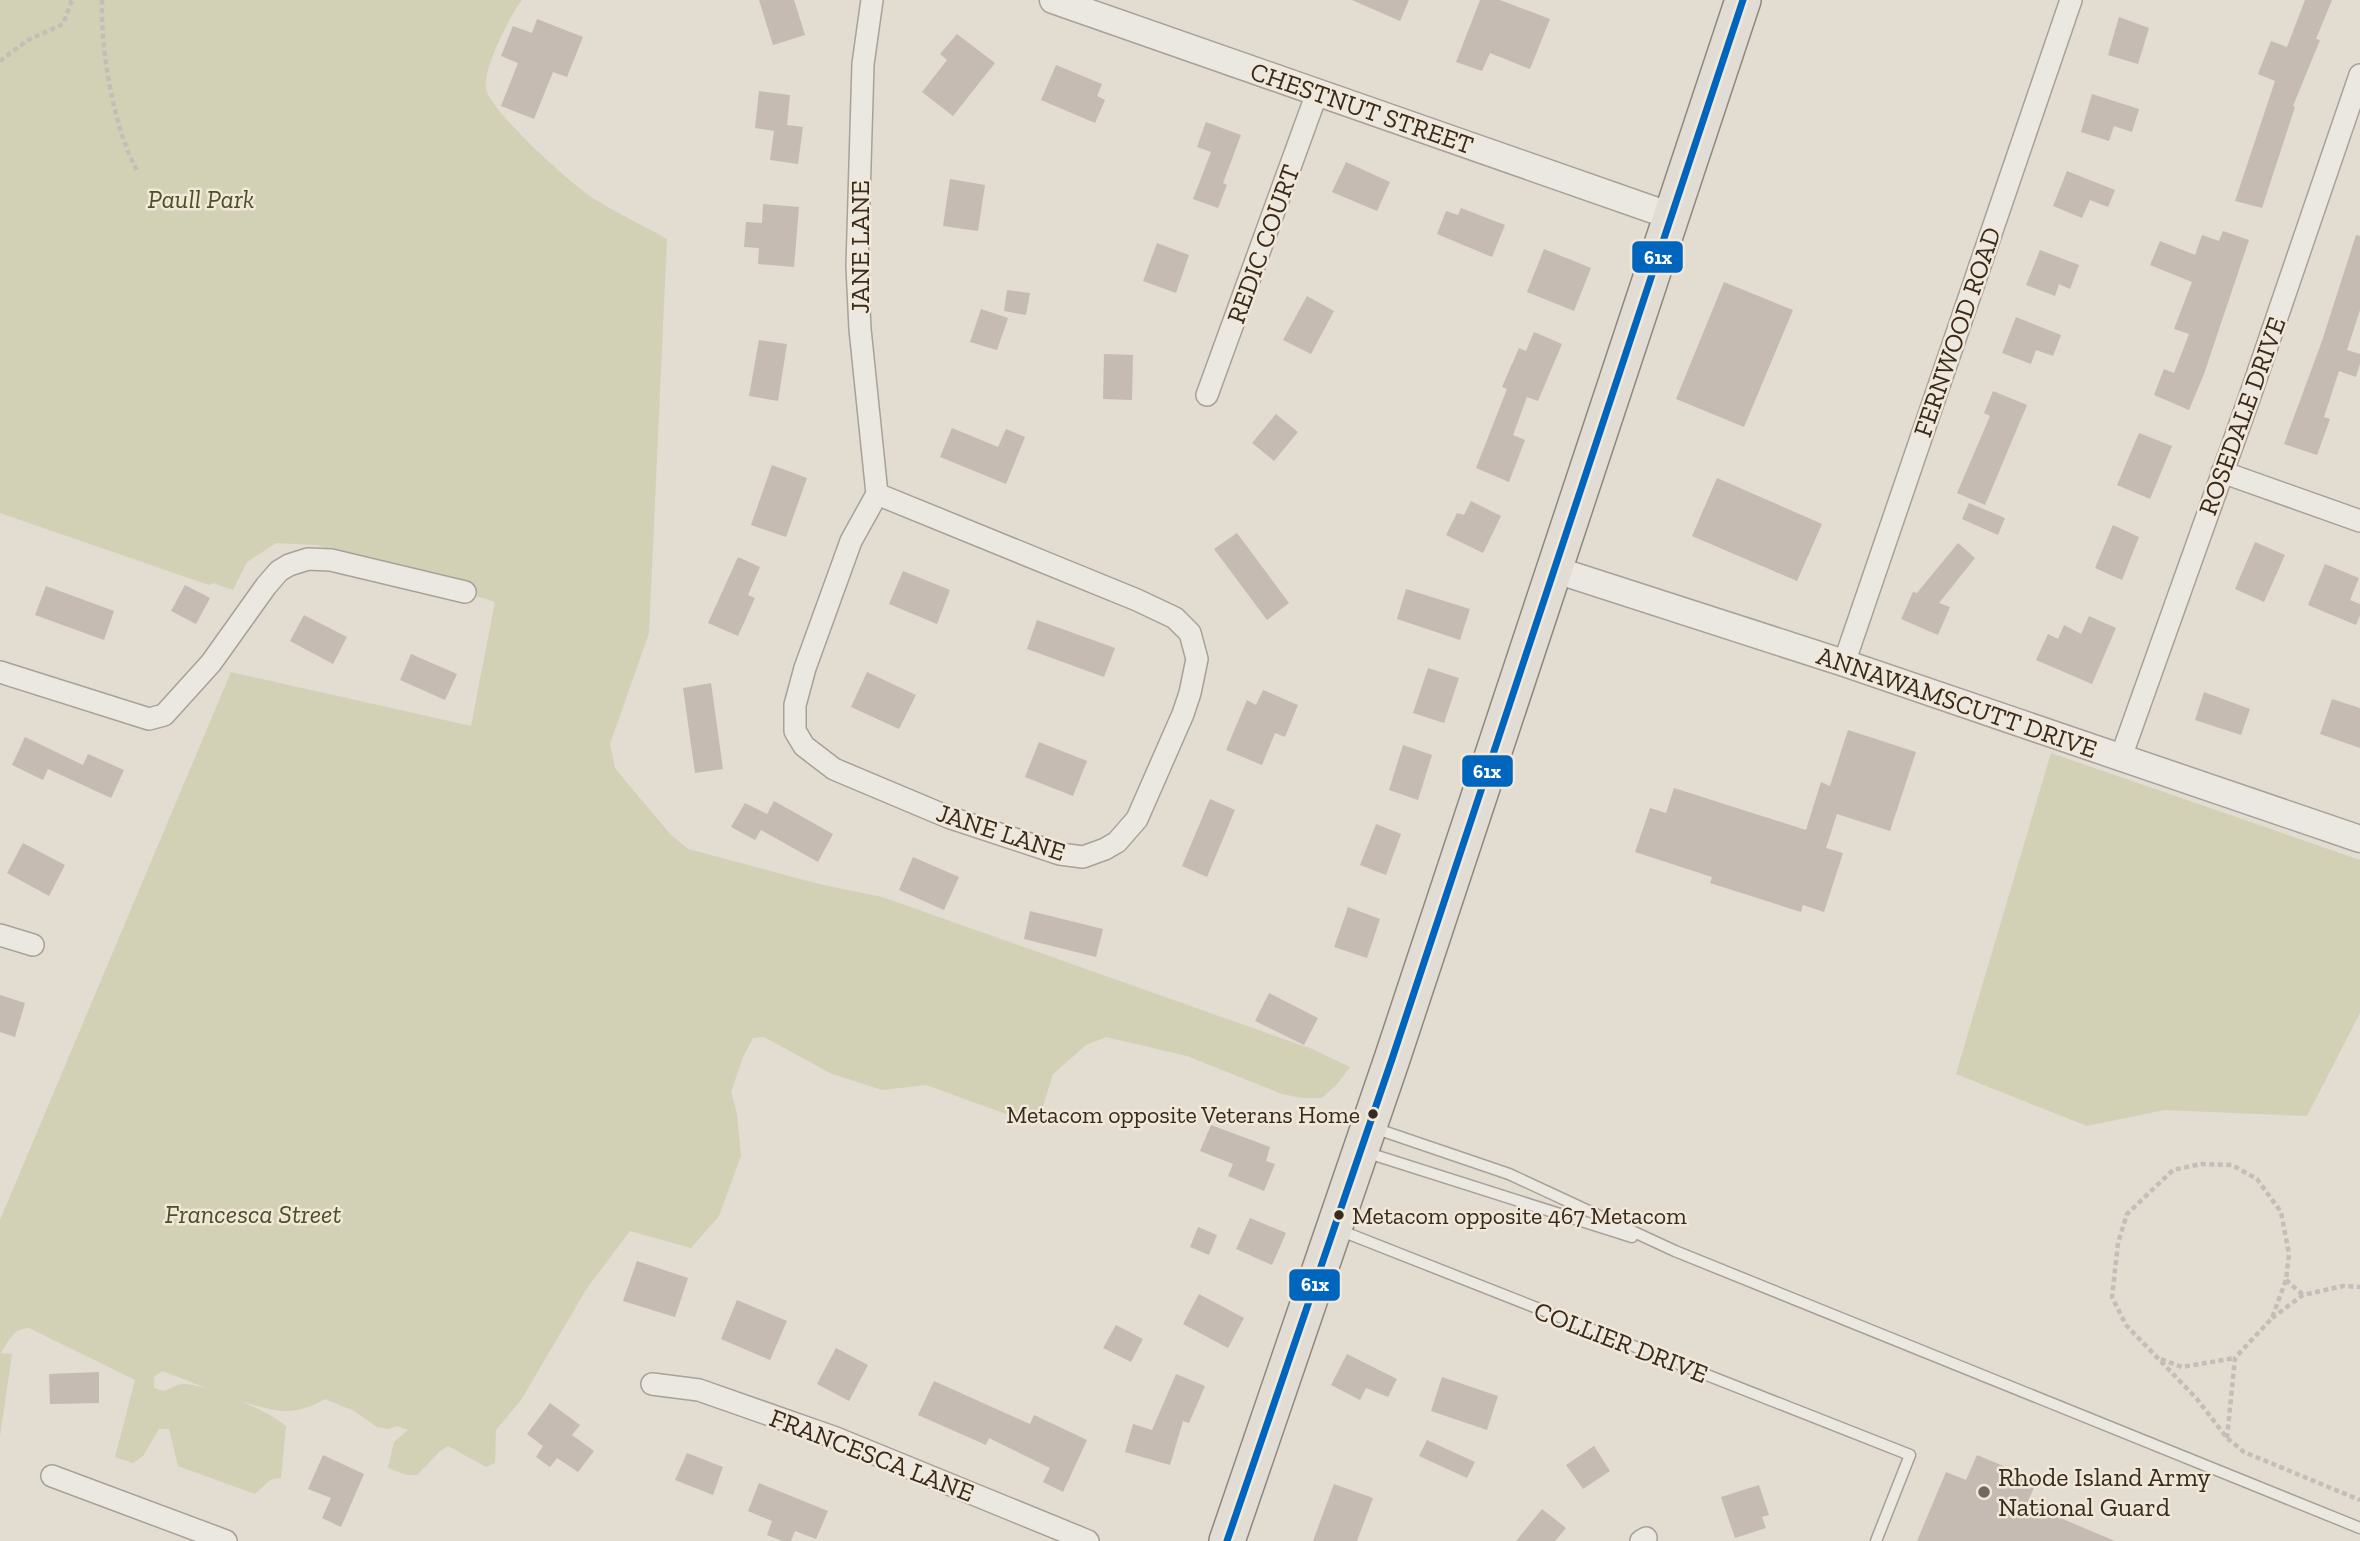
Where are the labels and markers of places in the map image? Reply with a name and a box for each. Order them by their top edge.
place label: Metacom opposite Veterans Home [1006,1100,1360,1129]
marker: Metacom opposite Veterans Home [1366,1107,1380,1121]
place label: Metacom opposite 467 Metacom [1352,1201,1687,1230]
marker: Metacom opposite 467 Metacom [1332,1208,1346,1222]
place label: Rhode Island Army National Guard [1998,1461,2211,1523]
marker: Rhode Island Army National Guard [1976,1484,1992,1500]

